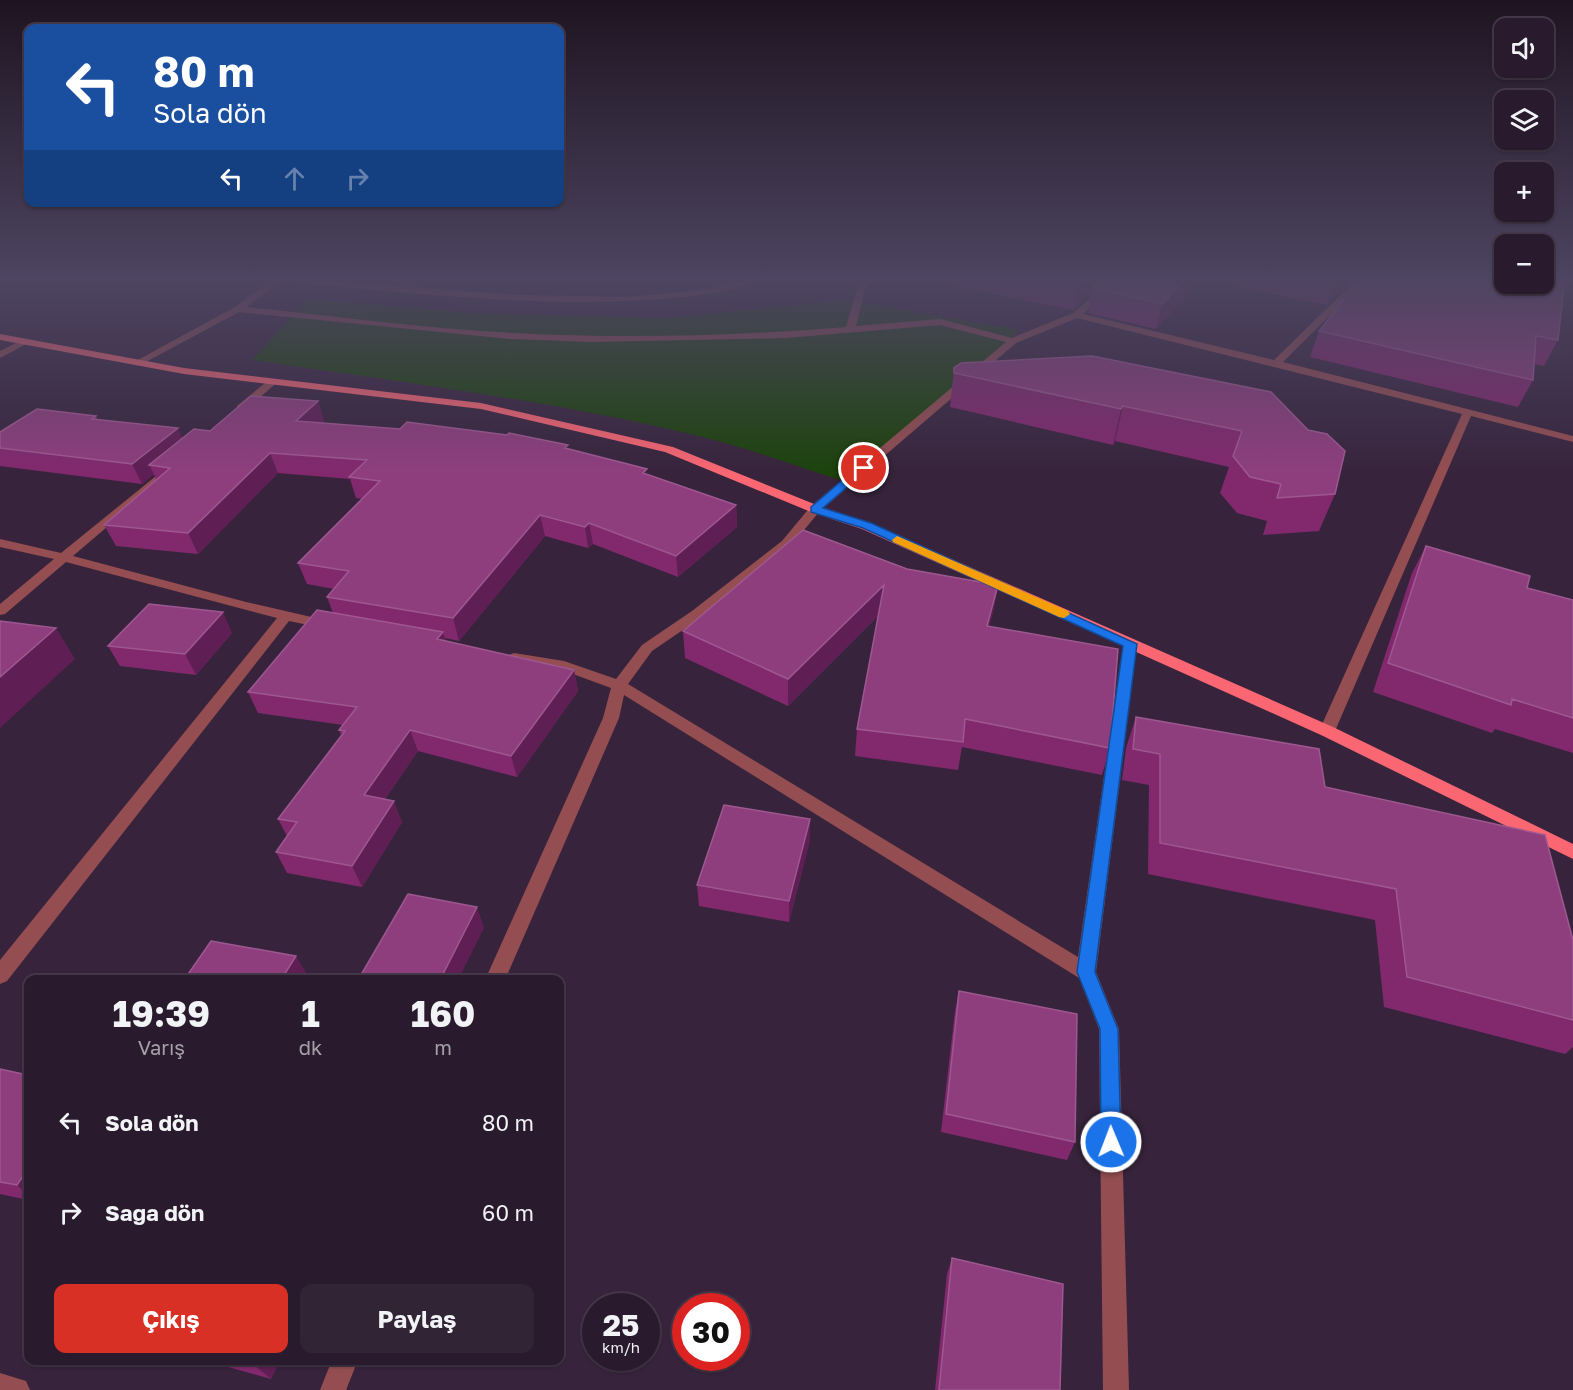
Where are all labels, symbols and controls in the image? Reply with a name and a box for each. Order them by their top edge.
map controls [1494,18,1554,294]
button: sound [1494,18,1554,78]
text: 80 m [153,46,254,96]
icon: left [54,48,132,126]
button: layers [1494,90,1554,150]
text: Sola dön [153,97,267,129]
icon: left [215,162,248,195]
icon: ahead [278,162,311,195]
icon: right [341,162,374,195]
button: + [1494,162,1554,222]
button: − [1494,234,1554,294]
pin [838,442,889,493]
icon: arrive [847,451,880,484]
text: 19:39 [112,992,210,1035]
text: 1 [301,992,320,1035]
text: 160 [411,992,476,1035]
text: Varış [138,1035,185,1059]
text: dk [299,1035,322,1059]
text: m [434,1035,452,1059]
icon: left [54,1106,87,1139]
text: Sola dön [105,1109,199,1136]
text: 80 m [482,1109,534,1136]
position arrow [1079,1110,1143,1174]
icon: right [54,1196,87,1229]
text: Sağa dön [105,1199,204,1226]
text: 60 m [482,1199,534,1226]
button: Çıkış [54,1284,288,1353]
button: Paylaş [300,1284,534,1353]
speed limit sign: 30 [672,1293,750,1371]
text: 25 [603,1307,639,1343]
text: km/h [602,1338,640,1356]

